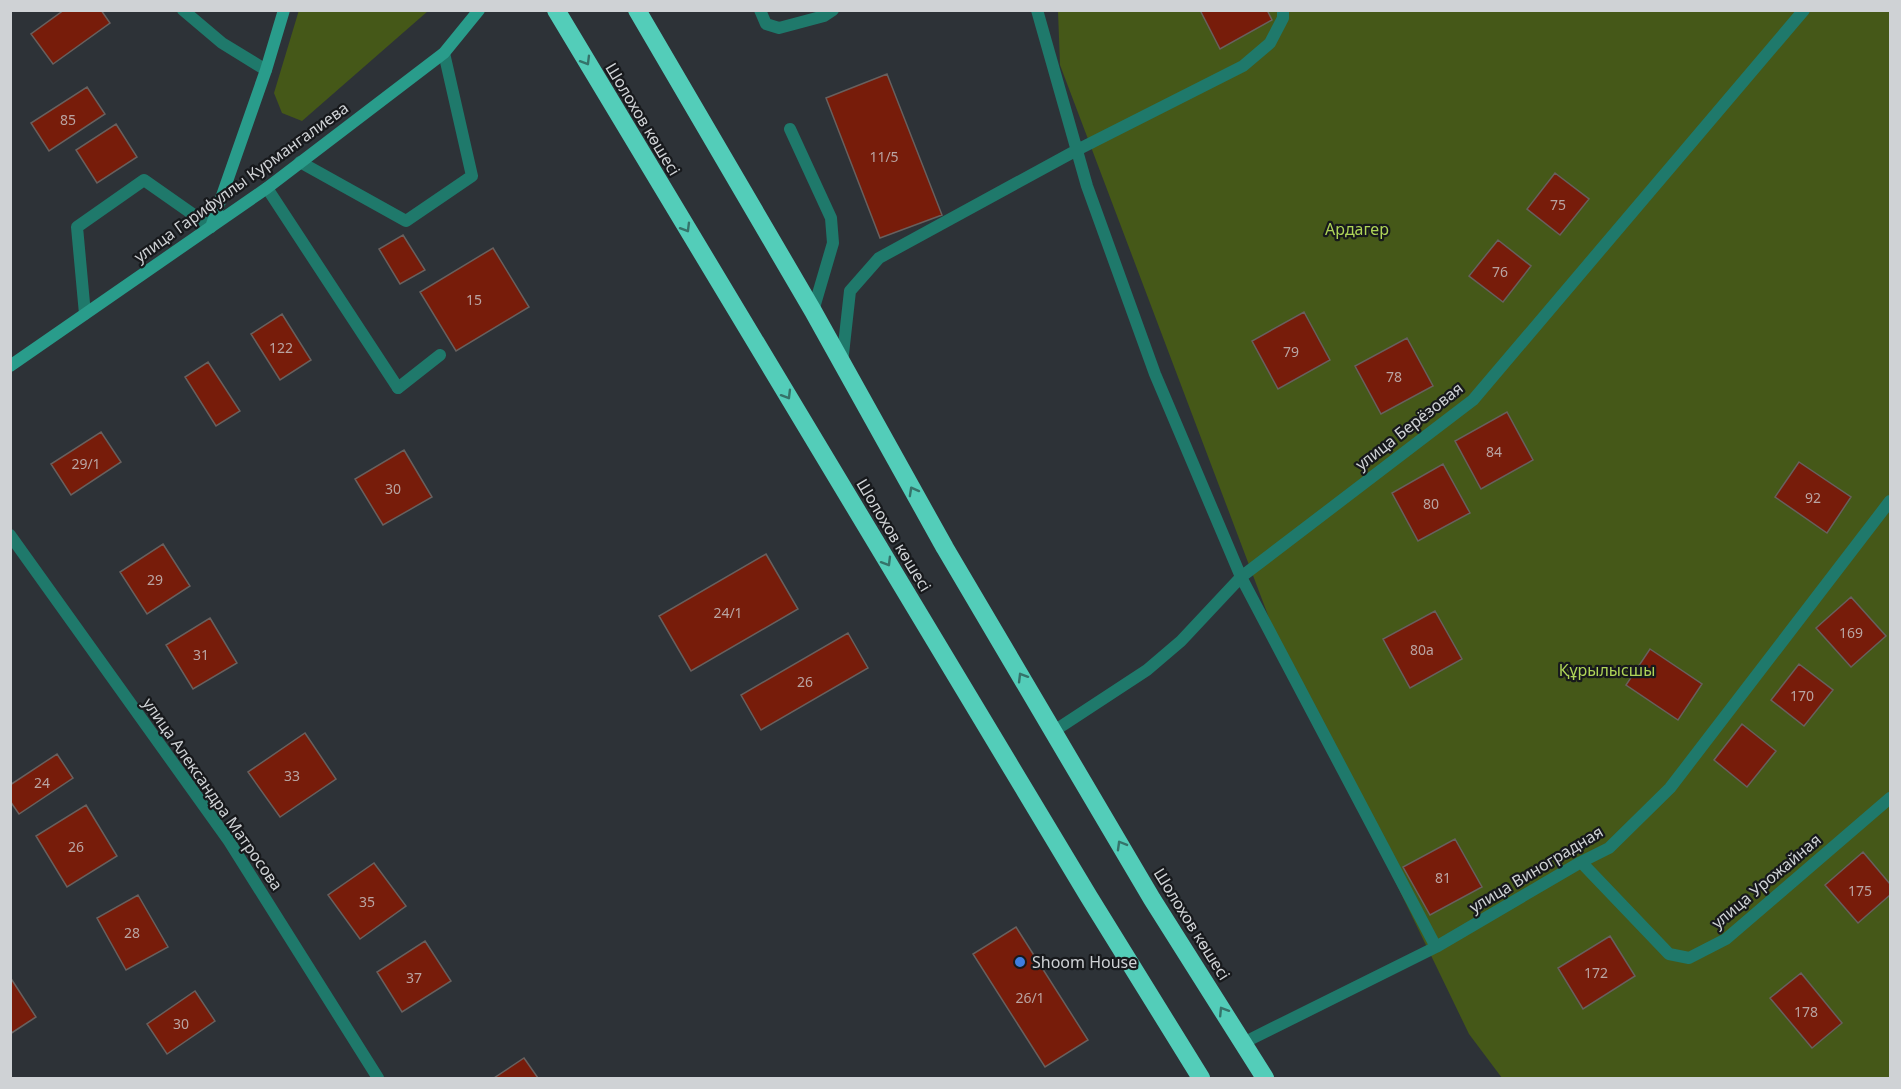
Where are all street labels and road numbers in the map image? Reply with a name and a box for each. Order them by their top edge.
street label: Шолохов көшесі [601,58,685,180]
street label: улица Гарифуллы Курмангалиева [129,97,353,267]
street label: улица Берёзовая [1351,377,1467,475]
street label: Шолохов көшесі [852,474,936,596]
street label: улица Александра Матросова [138,693,288,895]
street label: улица Виноградная [1465,820,1607,918]
street label: улица Урожайная [1707,829,1825,933]
street label: Шолохов көшесі [1149,864,1235,984]

